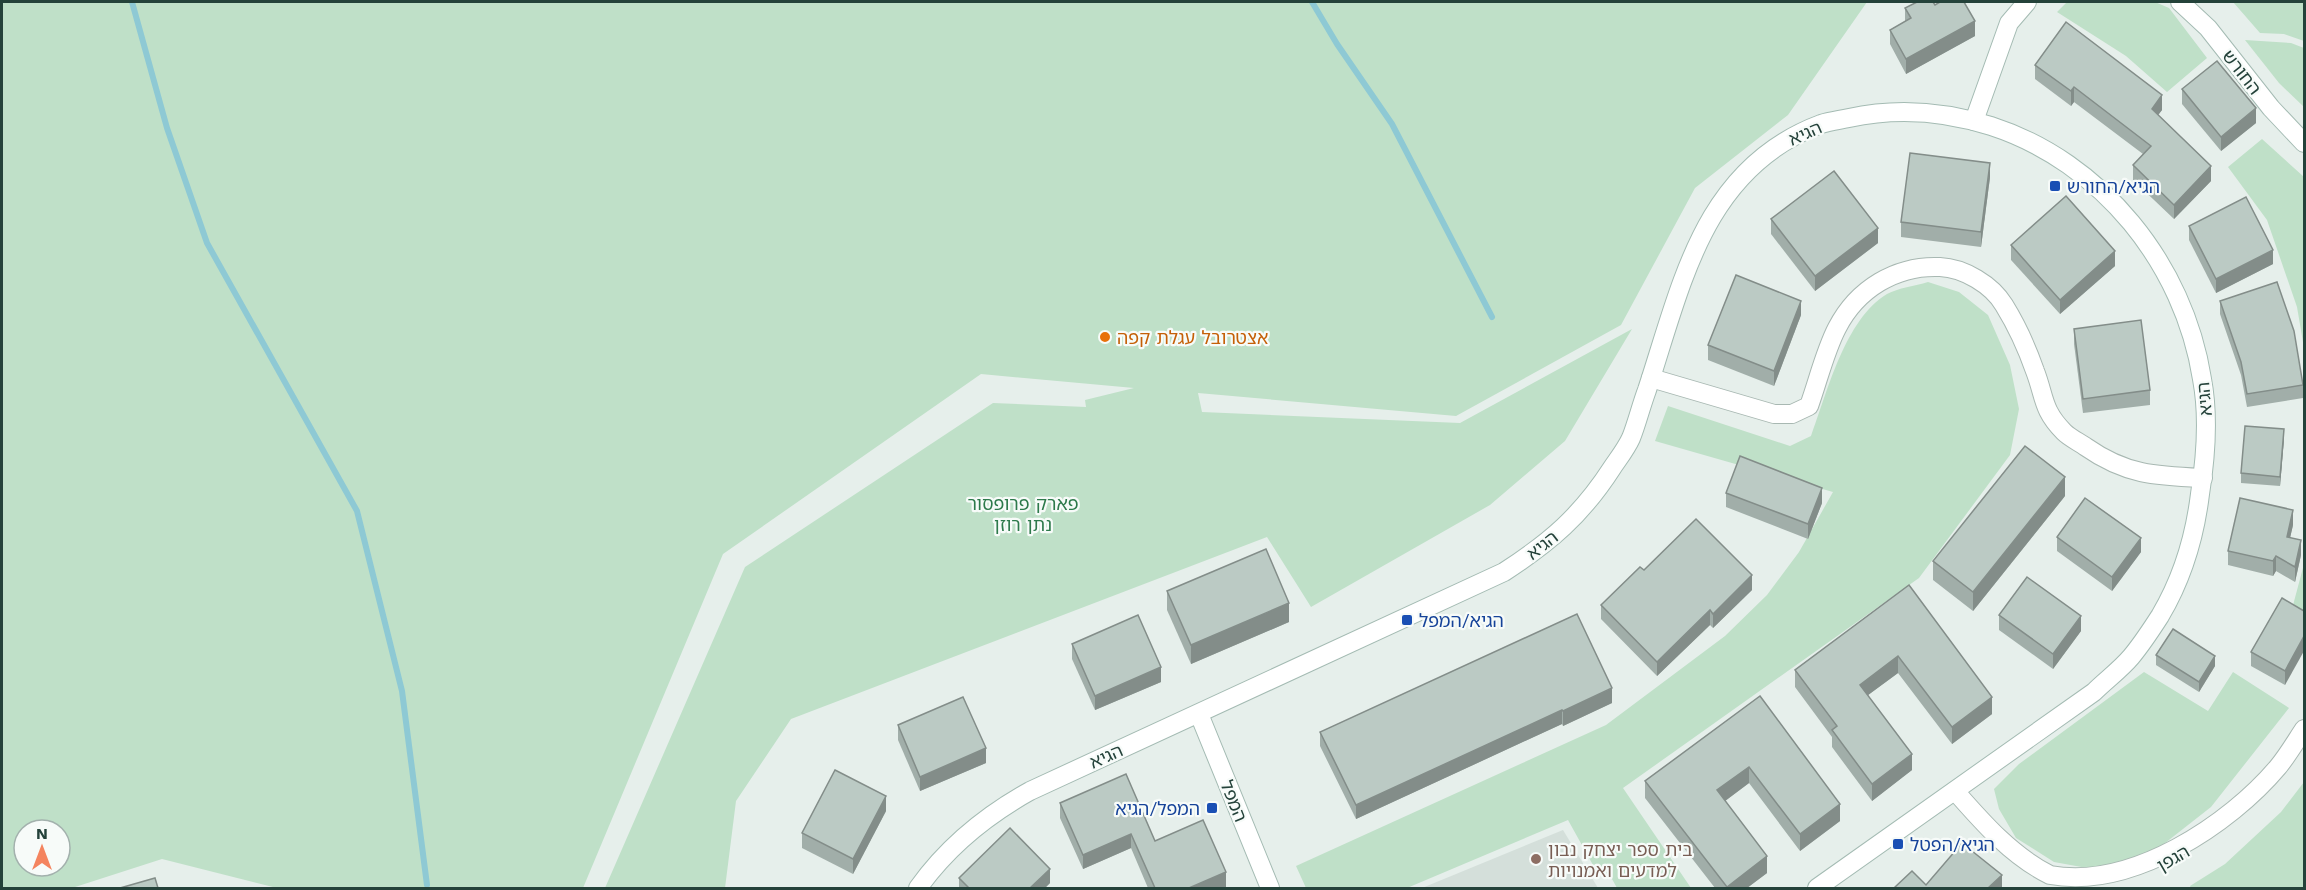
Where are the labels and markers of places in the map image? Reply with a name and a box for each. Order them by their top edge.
place label: הגיא/החורש [2067,176,2160,197]
marker: הגיא/החורש [2048,179,2062,193]
place label: אצטרובל עגלת קפה [1117,327,1268,348]
marker: אצטרובל עגלת קפה [1098,330,1112,344]
place label: הגיא/המפל [1419,610,1504,631]
marker: הגיא/המפל [1400,613,1414,627]
place label: המפל/הגיא [1115,798,1200,819]
marker: המפל/הגיא [1205,801,1219,815]
place label: הגיא/הפטל [1910,834,1995,855]
marker: הגיא/הפטל [1891,837,1905,851]
place label: בית ספר יצחק נבון למדעים ואמנויות [1548,839,1693,881]
marker: בית ספר יצחק נבון למדעים ואמנויות [1529,852,1543,866]

